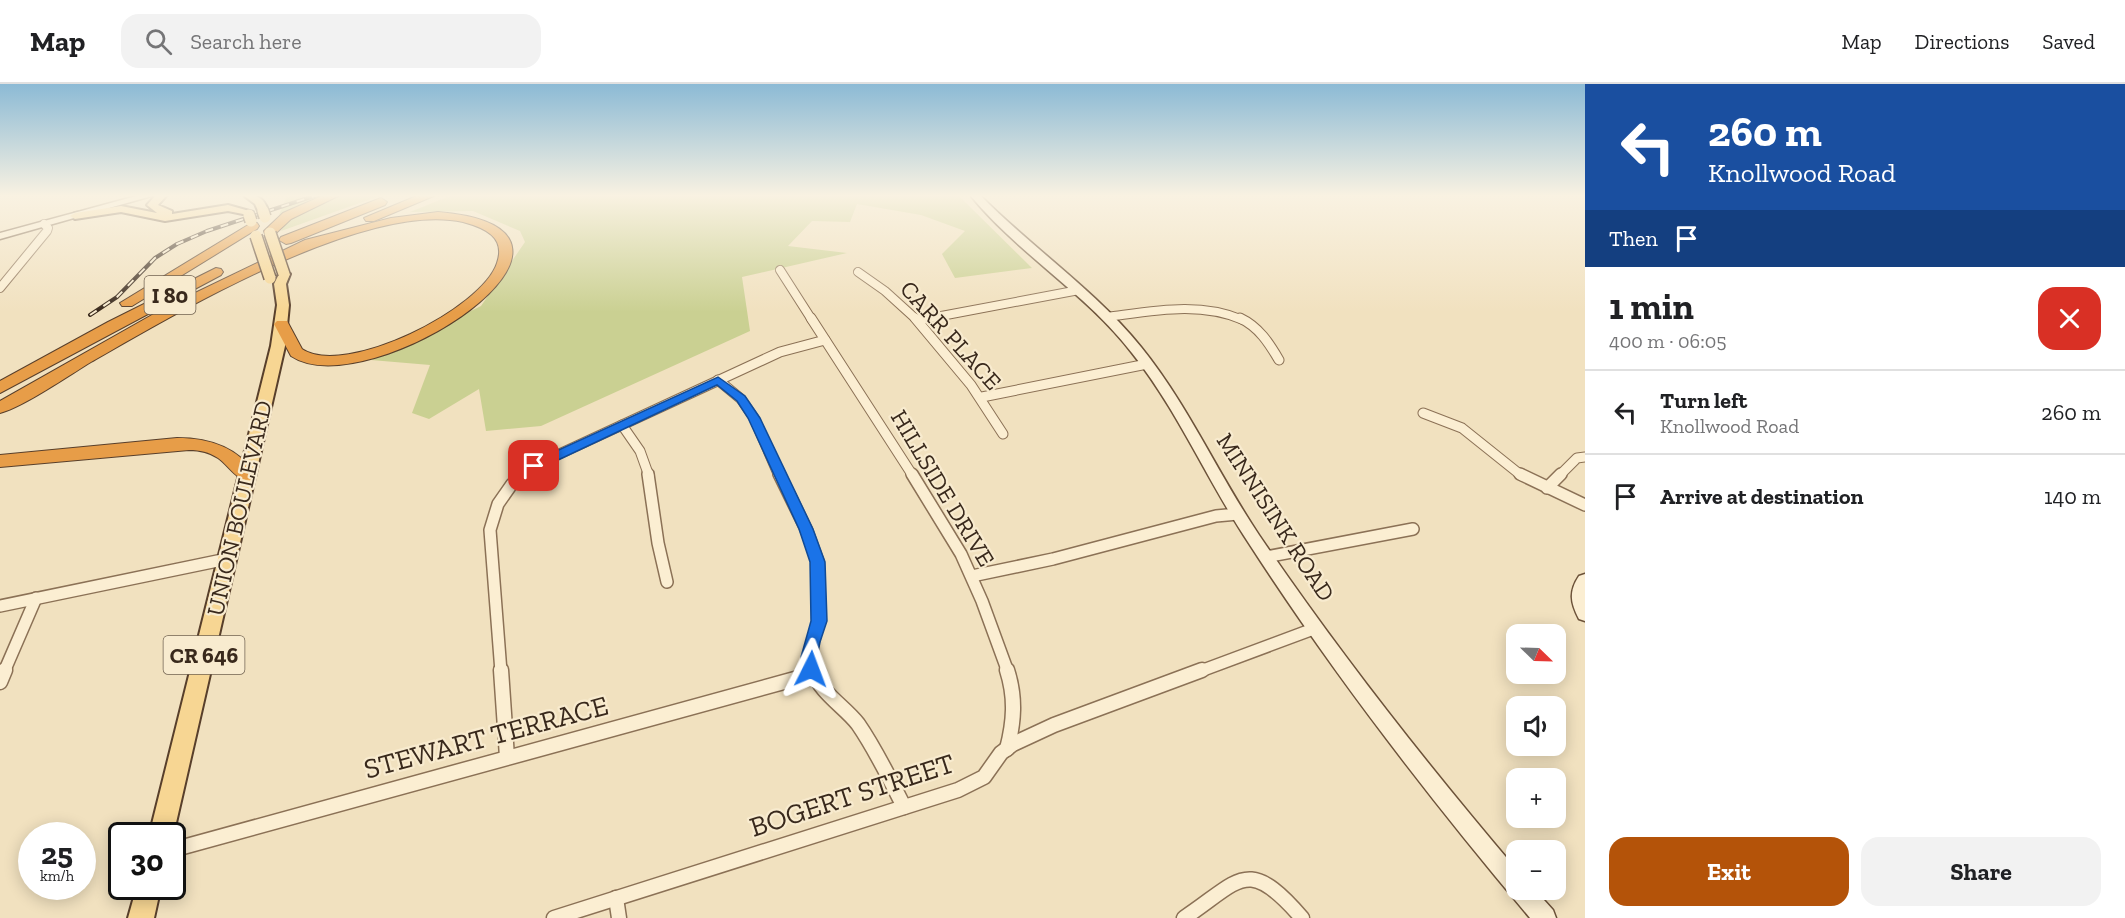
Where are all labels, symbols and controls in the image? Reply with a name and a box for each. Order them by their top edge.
search box [121,14,541,68]
text: Map [30,25,85,58]
icon: search [142,25,175,58]
text: Search here [190,28,302,55]
text: Map [1842,29,1882,54]
text: Directions [1915,29,2009,54]
text: Saved [2042,29,2095,54]
text: 260 m [1708,106,1822,157]
icon: left [1609,108,1687,186]
text: Knollwood Road [1708,157,1896,189]
icon: arrive [1670,222,1703,255]
text: Then [1609,225,1658,252]
street label: CARR PLACE [894,274,1008,396]
road number: I 80 [144,276,195,314]
text: 1 min [1609,285,1694,328]
button: close [2038,287,2101,350]
text: 400 m · 06:05 [1609,329,1726,353]
text: Turn left [1660,387,1747,414]
icon: left [1609,396,1642,429]
street label: UNION BOULEVARD [200,398,278,618]
text: 260 m [2041,399,2101,426]
street label: HILLSIDE DRIVE [885,404,1001,572]
text: Knollwood Road [1660,414,1799,438]
street label: MINNISINK ROAD [1211,427,1341,607]
pin [508,440,559,491]
icon: arrive [517,449,550,482]
icon: arrive [1609,480,1642,513]
text: Arrive at destination [1660,483,1863,510]
text: 140 m [2044,483,2101,510]
north arrow [1506,624,1566,684]
map controls [1506,624,1566,900]
road number: CR 646 [164,636,244,674]
position arrow [779,637,843,701]
street label: STEWART TERRACE [360,689,612,785]
button: sound [1506,696,1566,756]
street label: BOGERT STREET [745,746,959,844]
button: + [1506,768,1566,828]
speed limit sign: 30 [108,822,186,900]
text: 25 [41,836,73,872]
button: Exit [1609,837,1849,906]
button: Share [1861,837,2101,906]
button: − [1506,840,1566,900]
text: km/h [40,867,74,885]

